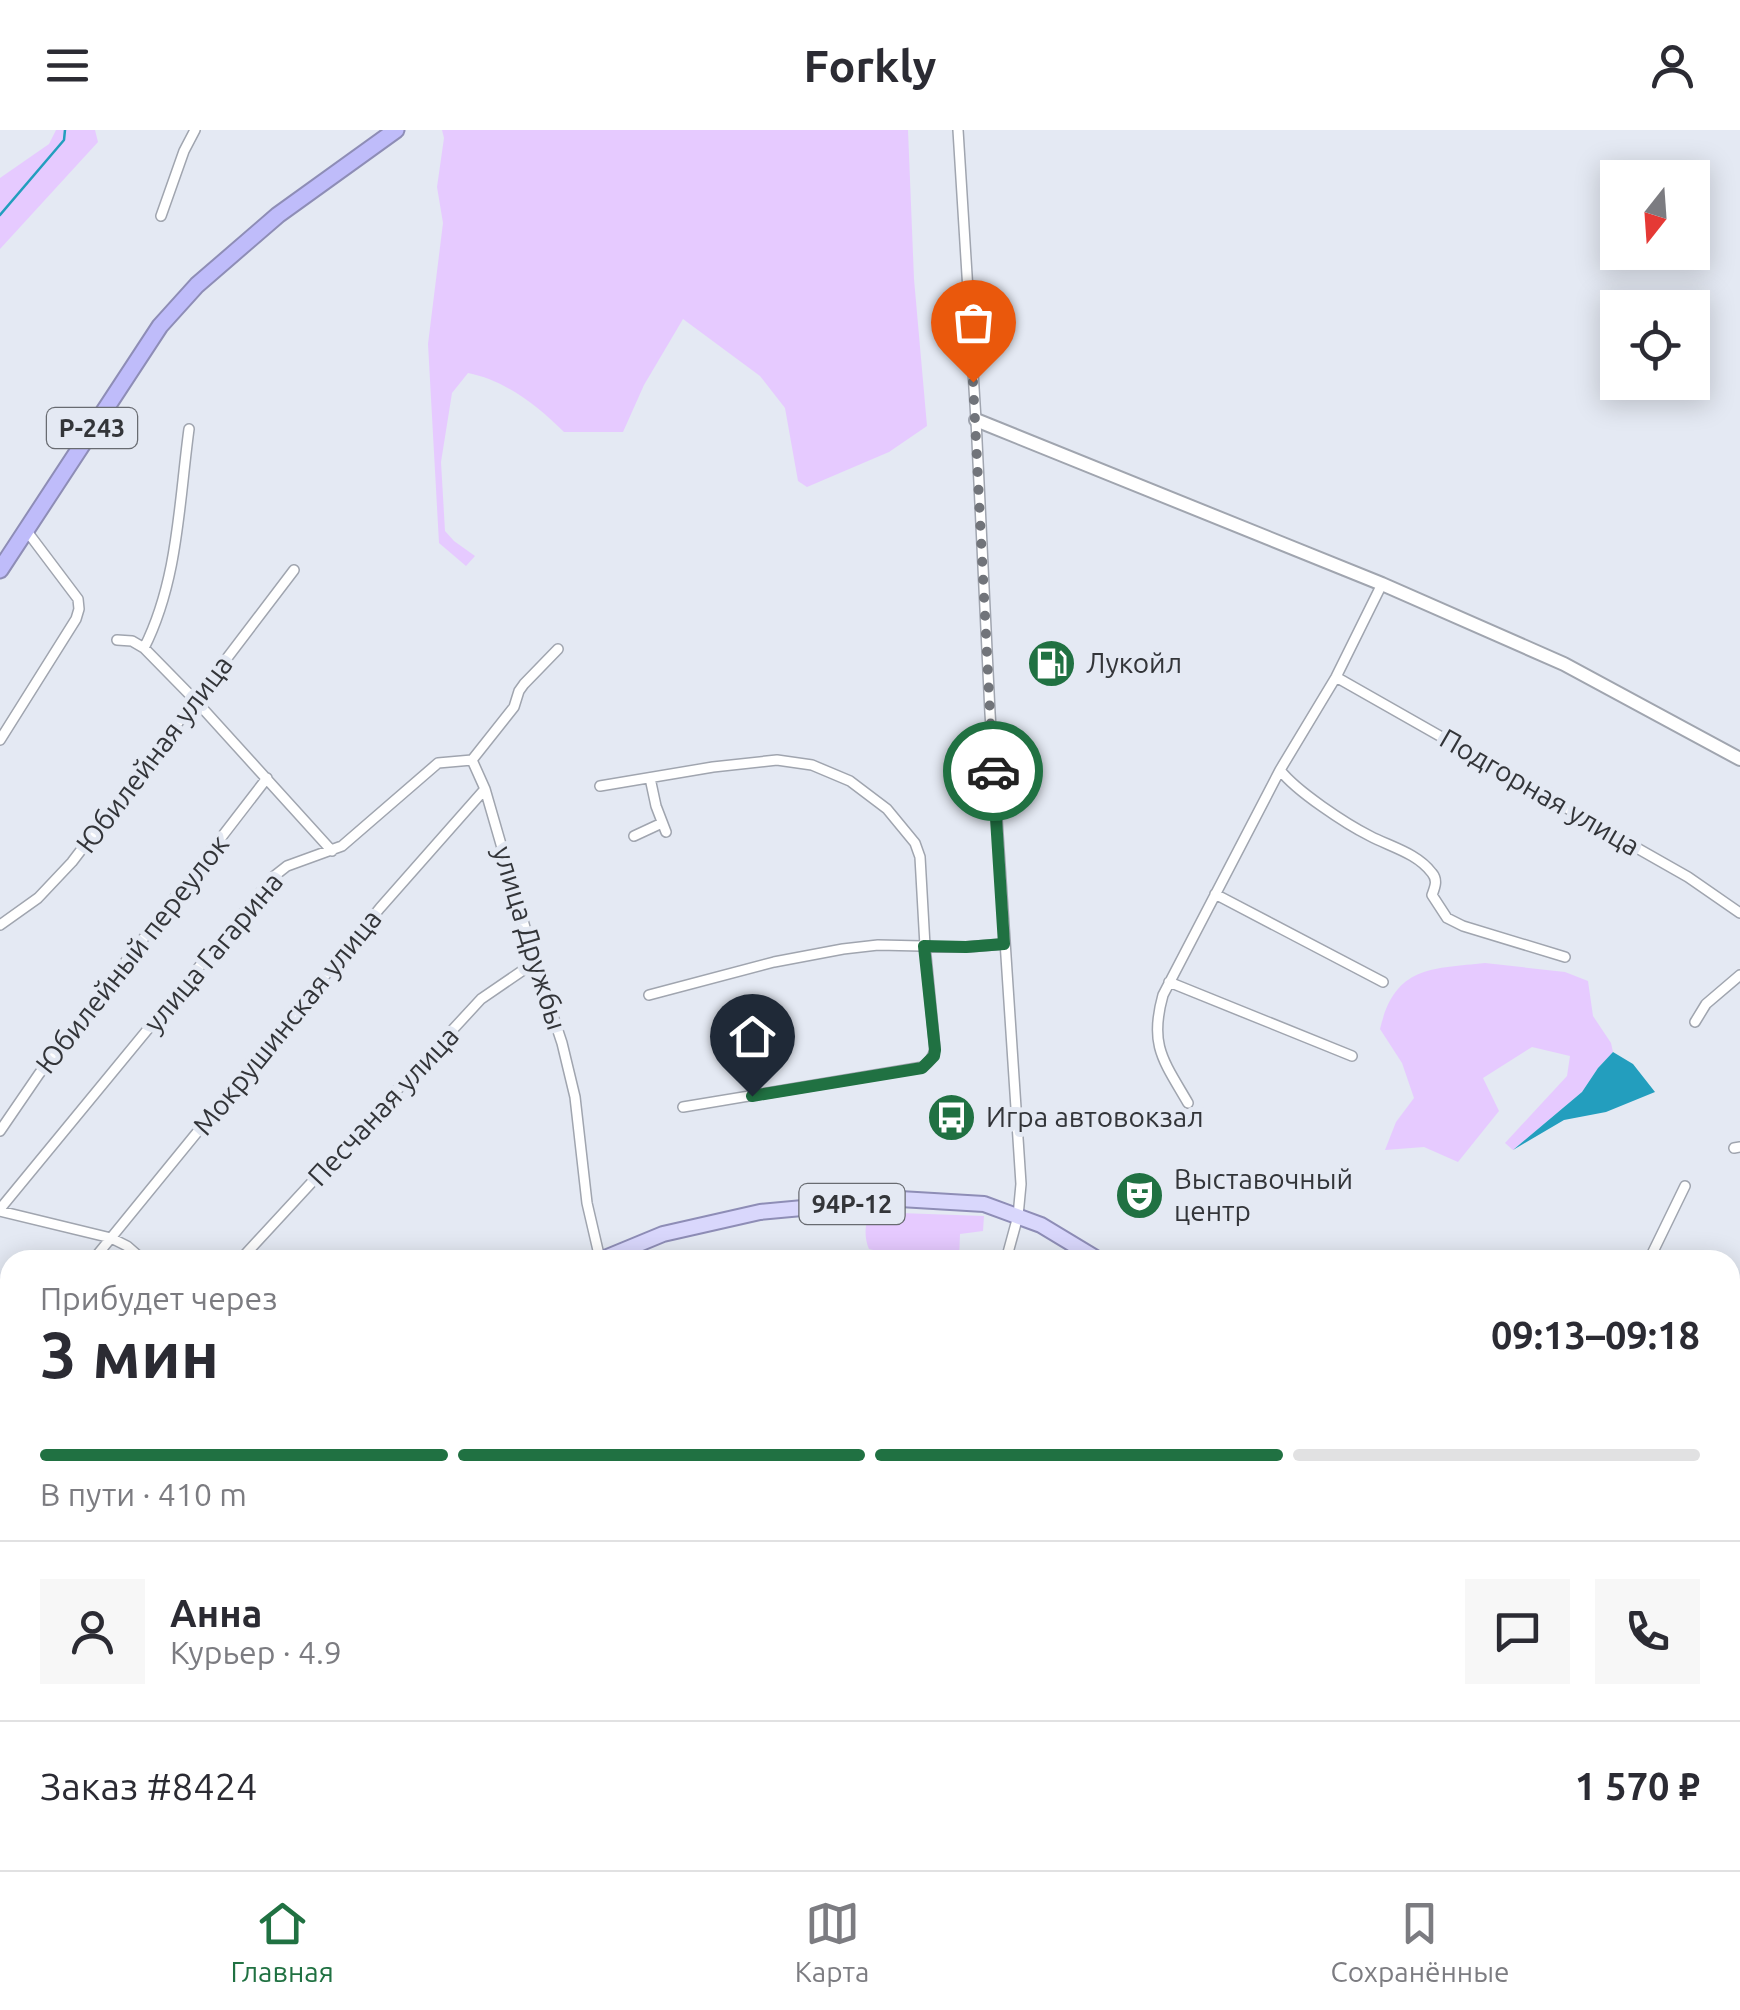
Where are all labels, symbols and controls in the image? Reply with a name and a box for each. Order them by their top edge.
icon: menu [40,38,95,93]
icon: person [1645,38,1700,93]
text: Forkly [804,40,936,91]
north arrow [1600,160,1710,270]
map controls [1600,160,1710,400]
pin [931,280,1016,383]
button: locate [1600,290,1710,400]
icon: bag [946,295,1001,350]
road number: Р-243 [47,408,137,448]
fuel station icon: Лукойл [1025,637,1077,689]
place label: Лукойл [1086,647,1182,678]
street label: Юбилейная улица [69,649,238,858]
courier [943,721,1043,821]
street label: Подгорная улица [1435,722,1645,861]
icon: car [966,744,1021,799]
street label: Юбилейный переулок [29,828,234,1079]
street label: улица Дружбы [488,842,573,1033]
street label: улица Гагарина [137,866,288,1038]
street label: Мокрушинская улица [186,903,387,1140]
pin [710,994,795,1097]
icon: home [725,1009,780,1064]
street label: Песчаная улица [301,1020,464,1191]
bus stop icon: Игра автовокзал [925,1091,977,1143]
place label: Игра автовокзал [986,1101,1204,1132]
place label: Выставочный центр [1174,1163,1353,1226]
theatre icon: Выставочный центр [1113,1169,1165,1221]
road number: 94Р-12 [800,1184,904,1224]
text: Прибудет через [40,1280,278,1316]
text: 09:13–09:18 [1491,1314,1700,1356]
text: 3 мин [40,1317,219,1390]
text: В пути · 410 m [40,1476,247,1512]
button: person [40,1579,145,1684]
button: chat [1465,1579,1570,1684]
button: phone [1595,1579,1700,1684]
text: Анна [170,1592,262,1634]
text: Курьер · 4.9 [170,1634,342,1670]
text: Заказ #8424 [40,1765,258,1807]
text: 1 570 ₽ [1575,1765,1700,1807]
tab: Главная [231,1896,334,1987]
tab: Карта [795,1896,869,1987]
tab: Сохранённые [1331,1896,1509,1987]

